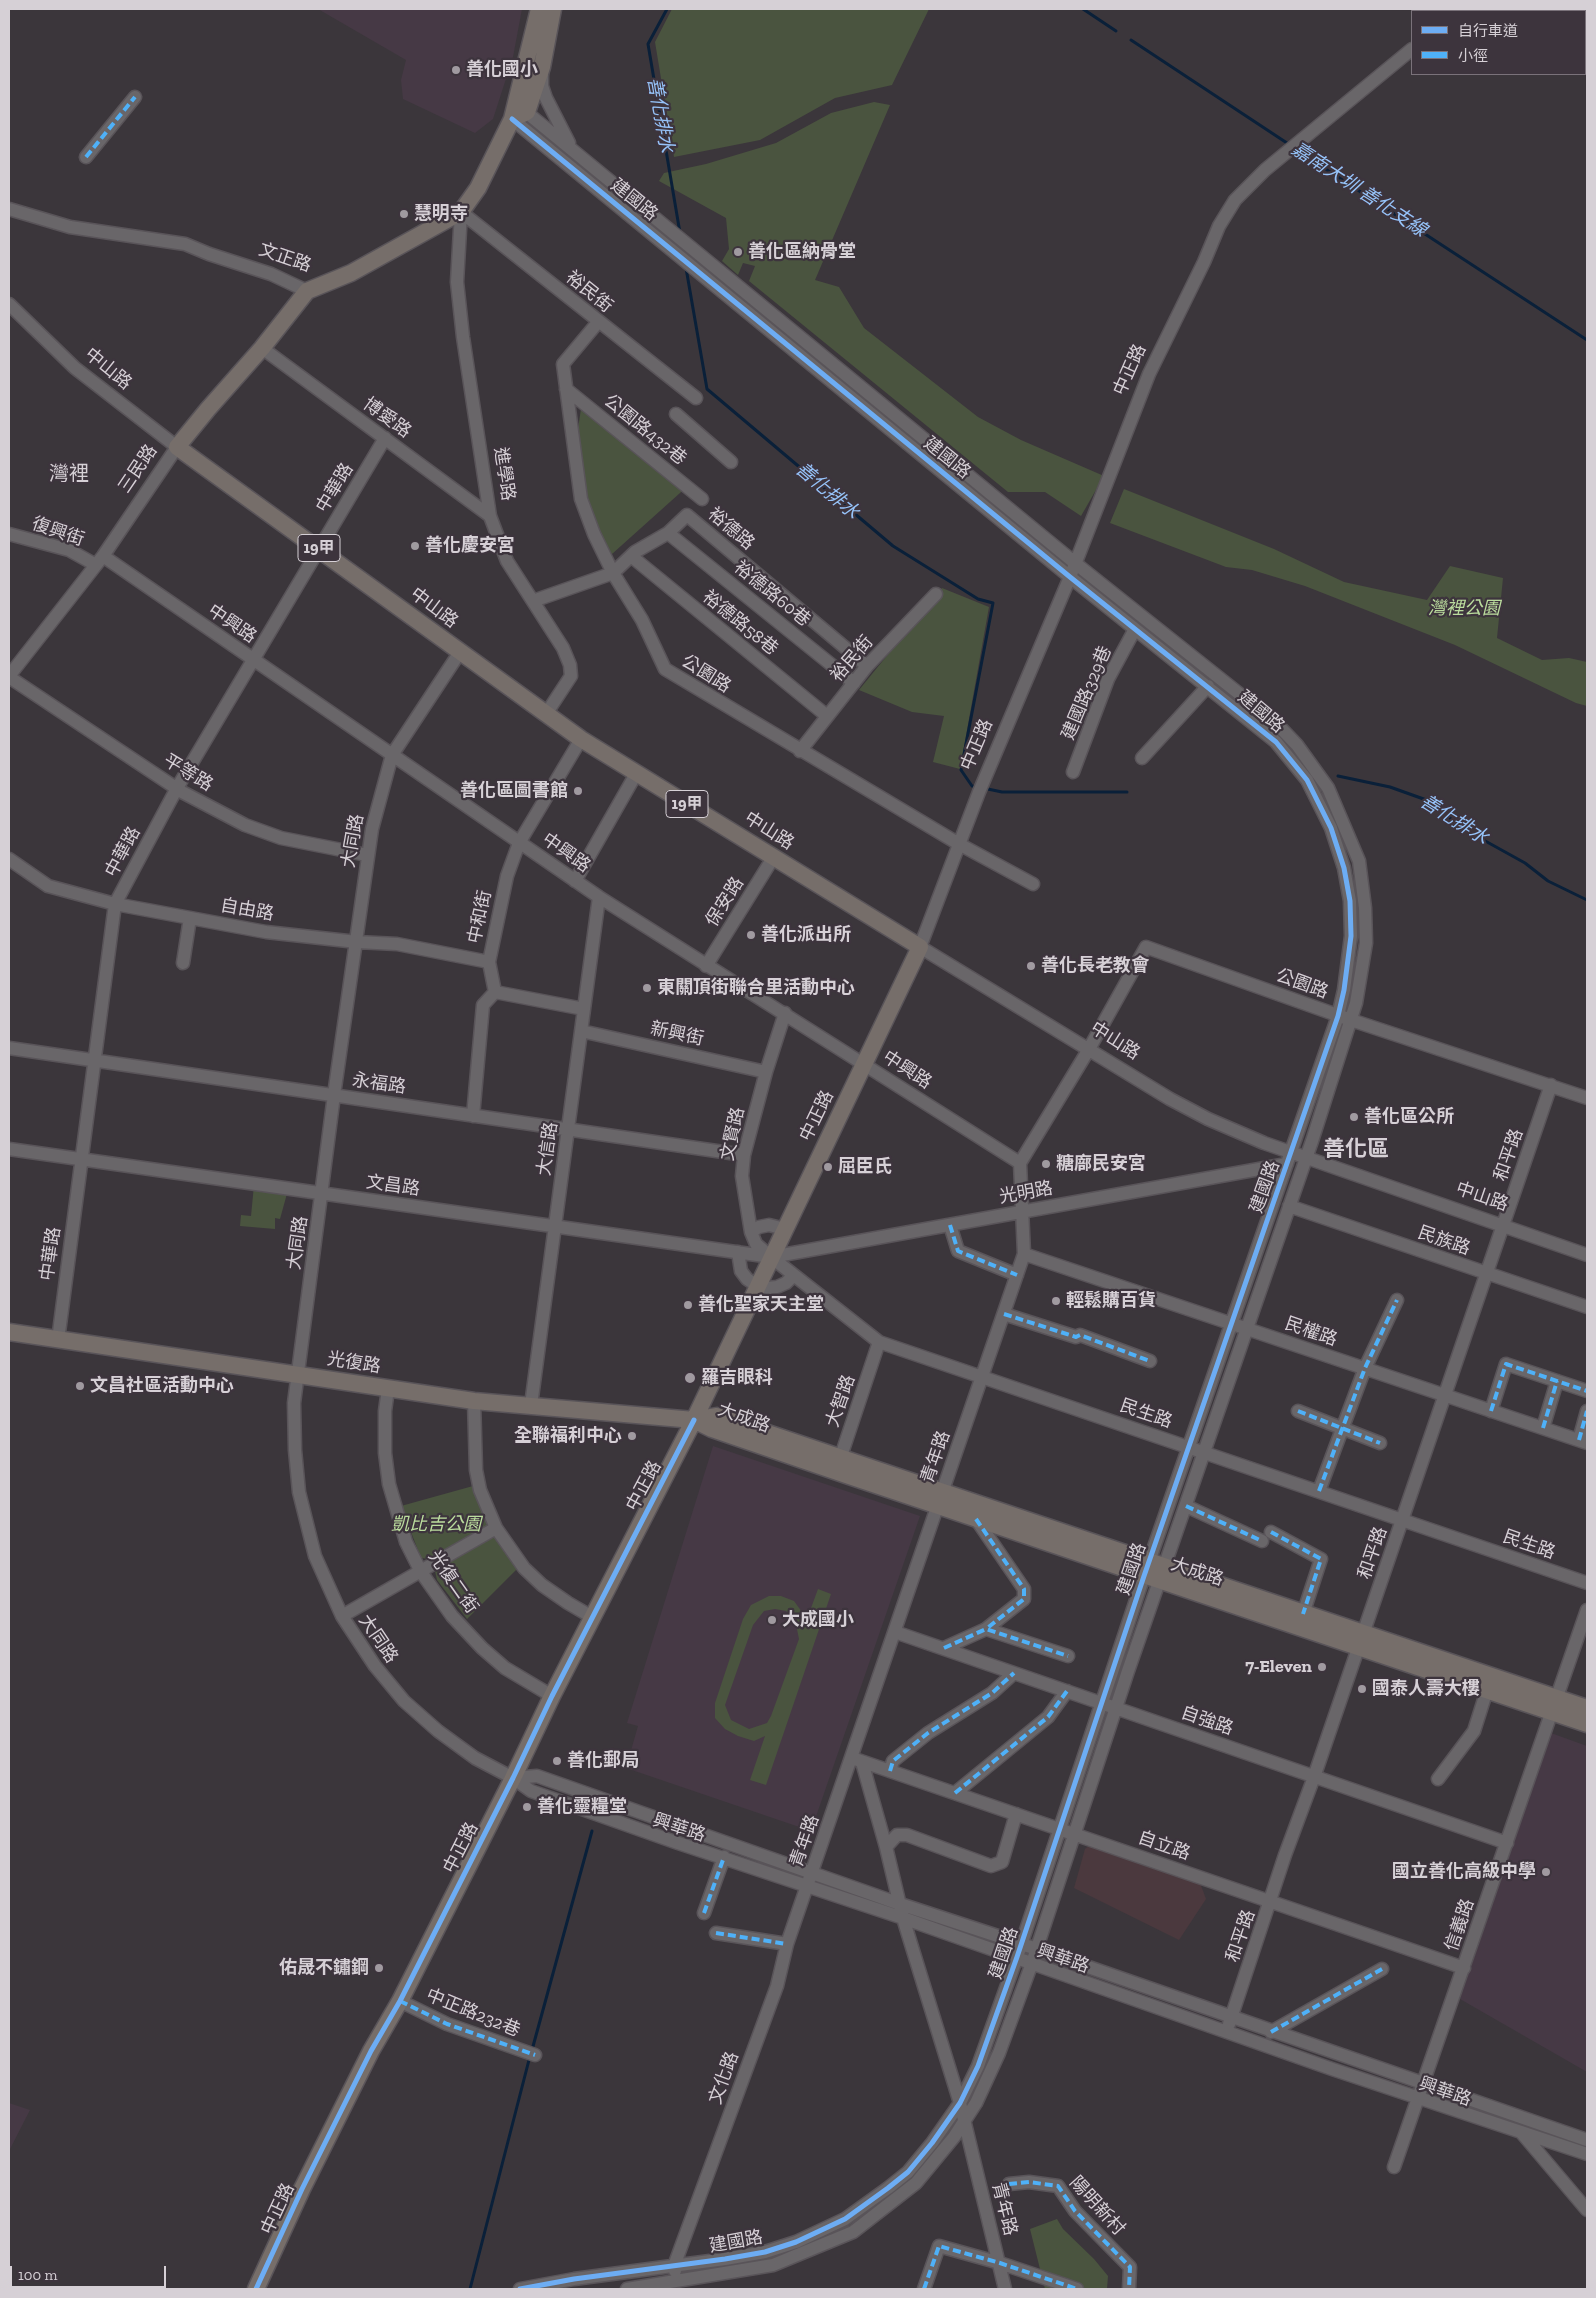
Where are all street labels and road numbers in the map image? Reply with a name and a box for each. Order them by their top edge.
street label: 建國路 [606,175,662,225]
street label: 文正路 [256,239,314,277]
street label: 裕民街 [561,267,617,317]
street label: 中正路 [1109,341,1151,399]
street label: 中山路 [80,344,136,394]
street label: 公園路432巷 [599,390,691,470]
street label: 博愛路 [359,393,415,443]
street label: 建國路 [919,433,975,483]
street label: 三民路 [114,441,162,497]
street label: 進學路 [489,446,519,502]
street label: 中華路 [312,459,358,517]
street label: 裕德路 [703,503,759,555]
street label: 復興街 [29,513,87,551]
road number: 19甲 [298,534,340,562]
street label: 裕德路60巷 [729,557,815,631]
street label: 中山路 [406,583,462,633]
street label: 裕德路58巷 [698,586,782,660]
street label: 中興路 [204,600,260,648]
street label: 裕民街 [826,632,878,686]
street label: 建國路329巷 [1058,643,1116,743]
street label: 公園路 [677,651,735,697]
street label: 建國路 [1233,686,1289,738]
street label: 中正路 [957,716,997,774]
street label: 平等路 [159,750,217,796]
road number: 19甲 [666,791,708,818]
street label: 中山路 [740,808,798,854]
street label: 大同路 [338,813,368,869]
street label: 中華路 [101,823,145,881]
street label: 中興路 [538,829,594,877]
street label: 保安路 [702,873,748,931]
street label: 中和街 [464,888,496,946]
street label: 自由路 [219,895,275,925]
street label: 公園路 [1273,965,1331,1003]
street label: 新興街 [648,1018,706,1050]
street label: 中山路 [1086,1018,1144,1064]
street label: 中興路 [878,1046,936,1094]
street label: 永福路 [351,1070,407,1098]
street label: 中正路 [795,1087,839,1145]
street label: 文賢路 [717,1105,749,1163]
street label: 大信路 [534,1121,562,1177]
street label: 和平路 [1490,1126,1528,1184]
street label: 建國路 [1246,1158,1284,1216]
street label: 文昌路 [365,1172,421,1200]
street label: 光明路 [998,1178,1054,1208]
street label: 中山路 [1453,1178,1511,1216]
street label: 大同路 [284,1215,312,1271]
street label: 民族路 [1415,1222,1473,1260]
street label: 中華路 [37,1226,65,1282]
street label: 民權路 [1282,1313,1340,1351]
street label: 光復路 [326,1348,382,1378]
street label: 大智路 [822,1372,860,1430]
street label: 民生路 [1117,1395,1175,1433]
street label: 大成路 [715,1399,773,1437]
street label: 青年路 [917,1428,955,1486]
street label: 中正路 [622,1457,666,1515]
street label: 和平路 [1354,1524,1392,1582]
street label: 民生路 [1500,1526,1558,1564]
street label: 建國路 [1113,1540,1151,1598]
street label: 光復二街 [424,1546,482,1618]
street label: 大成路 [1168,1553,1226,1591]
street label: 大同路 [354,1611,402,1667]
street label: 自強路 [1178,1702,1236,1740]
street label: 興華路 [650,1809,708,1847]
street label: 青年路 [786,1812,824,1870]
street label: 中正路 [439,1819,483,1877]
street label: 自立路 [1135,1827,1193,1865]
street label: 信義路 [1441,1896,1479,1954]
street label: 和平路 [1222,1907,1260,1965]
street label: 建國路 [985,1924,1023,1982]
street label: 興華路 [1034,1940,1092,1978]
street label: 中正路232巷 [423,1984,523,2042]
street label: 文化路 [705,2049,743,2107]
street label: 興華路 [1416,2073,1474,2111]
street label: 陽明新村 [1065,2172,1129,2240]
street label: 中正路 [257,2180,299,2238]
street label: 青年路 [987,2180,1021,2238]
street label: 建國路 [708,2227,764,2257]

